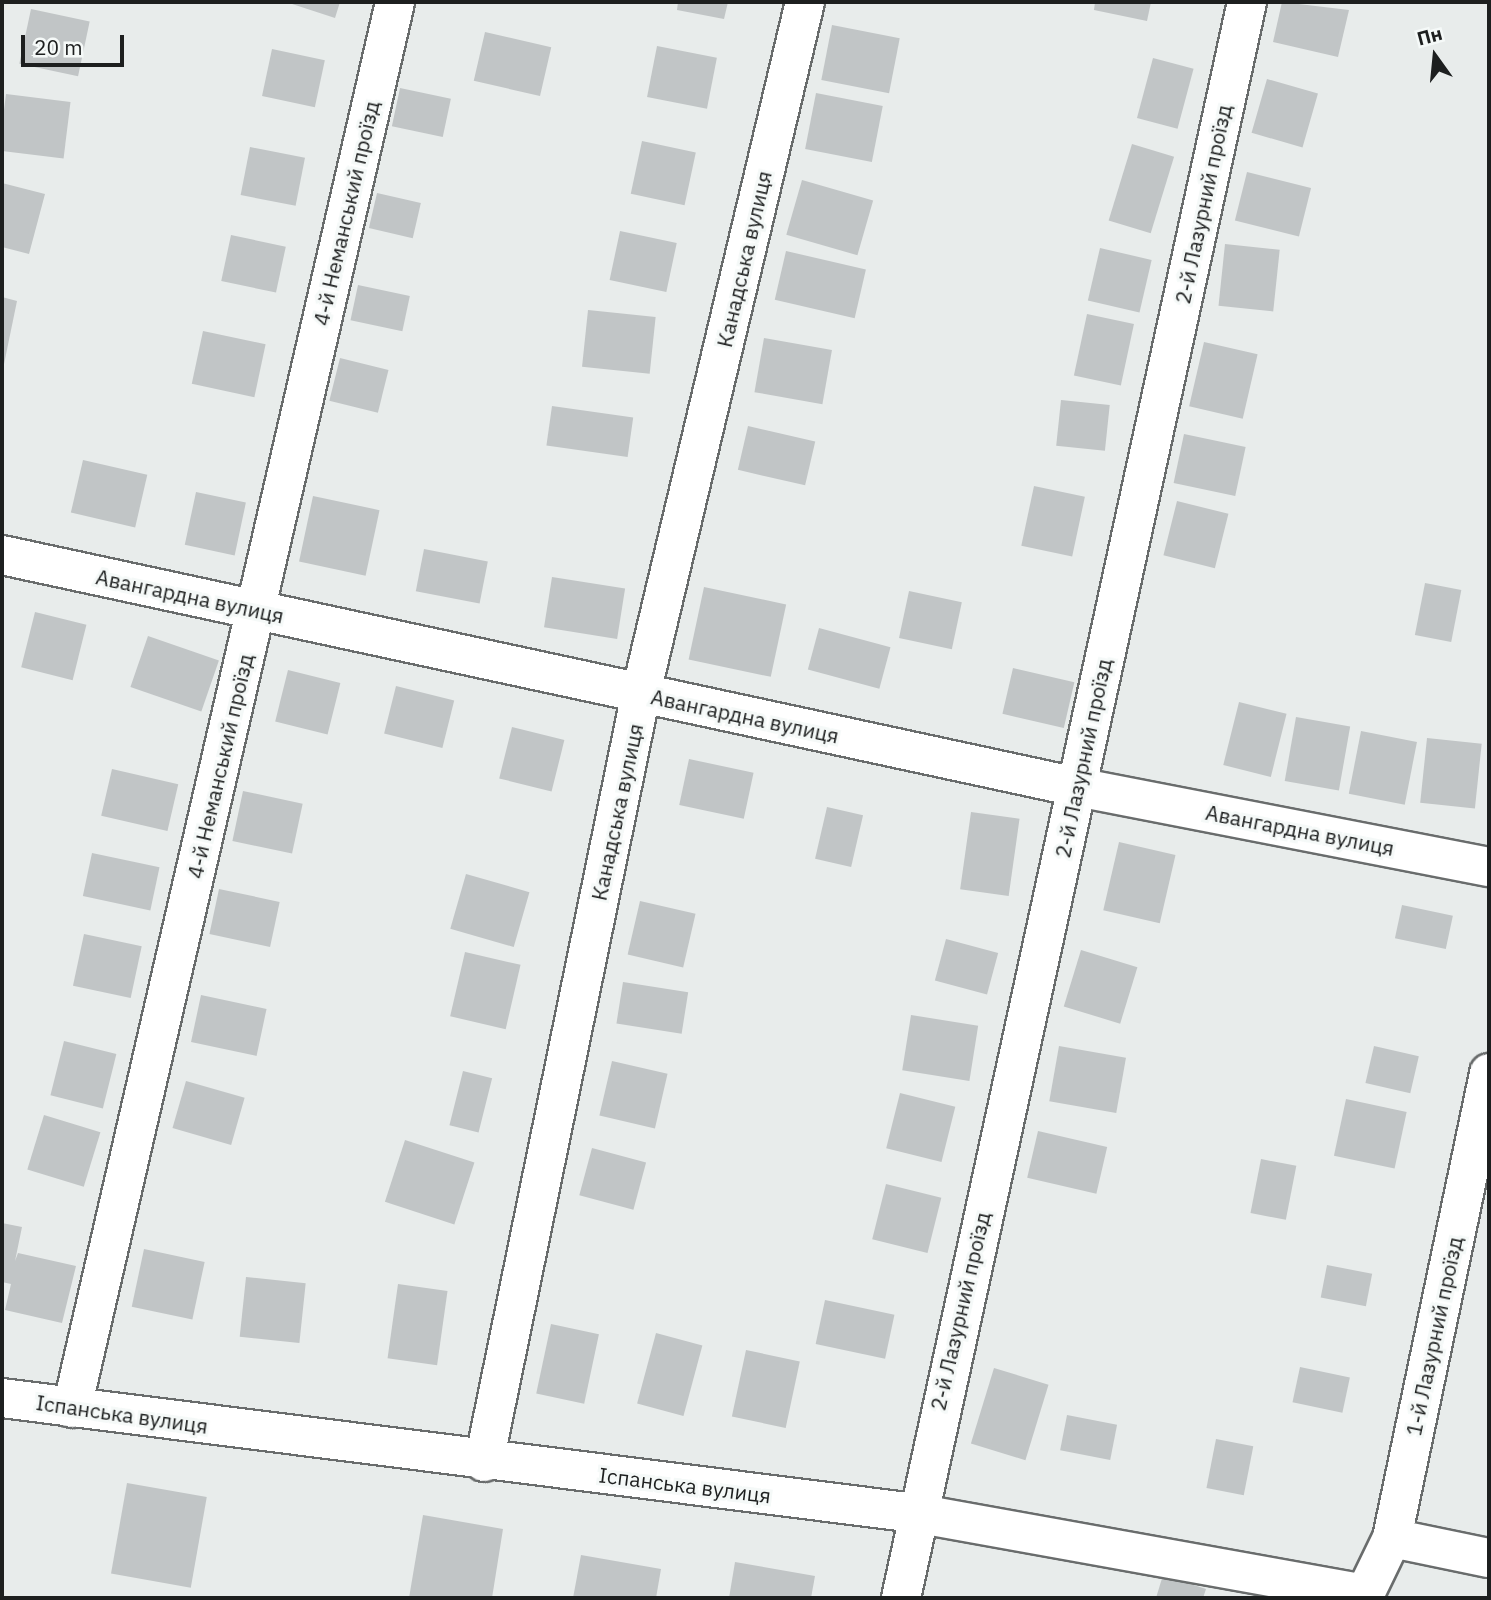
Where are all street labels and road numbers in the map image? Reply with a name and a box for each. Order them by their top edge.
street label: 4-й Неманський проїзд [308,98,384,328]
street label: 2-й Лазурний проїзд [1170,102,1236,306]
street label: Канадська вулиця [711,168,777,350]
street label: Авангардна вулиця [94,564,286,628]
street label: 4-й Неманський проїзд [182,651,258,881]
street label: 2-й Лазурний проїзд [1050,656,1116,860]
street label: Авангардна вулиця [649,684,841,748]
street label: Канадська вулиця [586,721,648,903]
street label: Авангардна вулиця [1204,799,1396,861]
street label: 2-й Лазурний проїзд [925,1209,995,1413]
street label: 1-й Лазурний проїзд [1401,1234,1467,1438]
street label: Іспанська вулиця [34,1389,210,1439]
street label: Іспанська вулиця [598,1462,772,1508]

